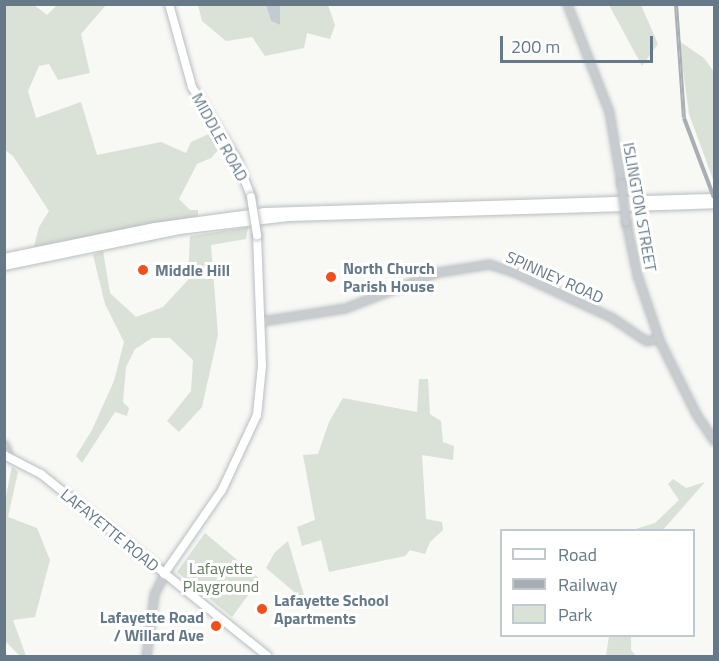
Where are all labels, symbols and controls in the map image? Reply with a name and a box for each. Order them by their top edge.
scale bar [503,24,656,62]
text: 200 m [511,33,560,60]
street label: MIDDLE ROAD [188,89,252,185]
street label: ISLINGTON STREET [619,141,661,273]
street label: SPINNEY ROAD [503,247,607,307]
place label: North Church Parish House [343,258,435,296]
place label: Middle Hill [155,260,230,280]
marker: Middle Hill [136,263,150,277]
marker: North Church Parish House [324,270,338,284]
street label: LAFAYETTE ROAD [57,485,163,575]
legend [500,529,695,637]
text: Road [558,541,597,568]
park label: Lafayette Playground [183,558,259,596]
text: Railway [558,571,617,598]
place label: Lafayette School Apartments [274,590,389,628]
text: Park [558,601,592,628]
marker: Lafayette School Apartments [255,602,269,616]
place label: Lafayette Road / Willard Ave [100,607,204,645]
marker: Lafayette Road / Willard Ave [209,619,223,633]

